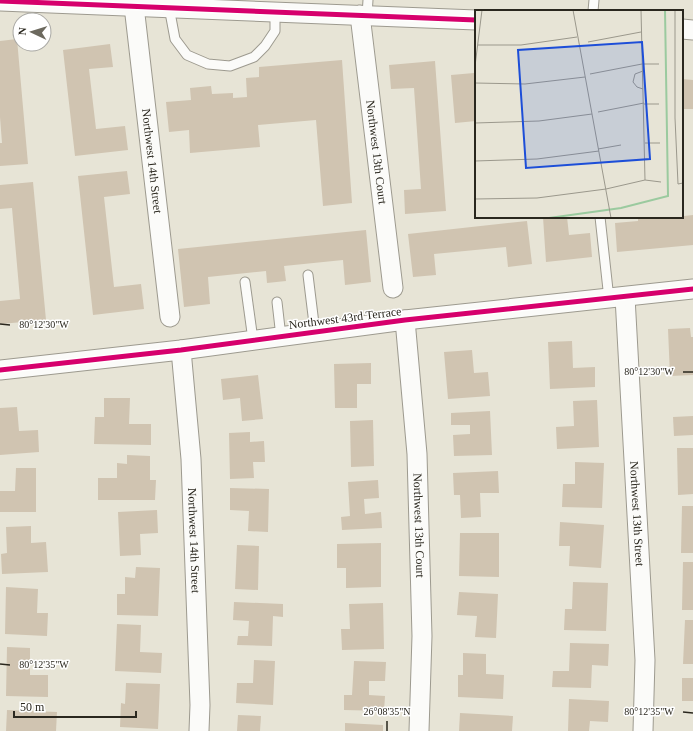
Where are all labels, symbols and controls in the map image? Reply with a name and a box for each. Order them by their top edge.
inset map [475,10,683,218]
north arrow [12,12,52,52]
text: N [16,27,28,36]
street label: Northwest 13th Court [363,99,390,205]
street label: Northwest 14th Street [139,108,165,215]
street label: Northwest 43rd Terrace [288,304,402,332]
text: 80°12'30"W [19,319,69,330]
text: 80°12'30"W [624,366,674,377]
street label: Northwest 13th Street [627,461,647,567]
street label: Northwest 13th Court [411,473,427,579]
street label: Northwest 14th Street [185,488,203,594]
text: 80°12'35"W [19,659,69,670]
scale bar [14,693,136,719]
text: 50 m [20,700,45,714]
text: 26°08'35"N [363,706,411,717]
text: 80°12'35"W [624,706,674,717]

